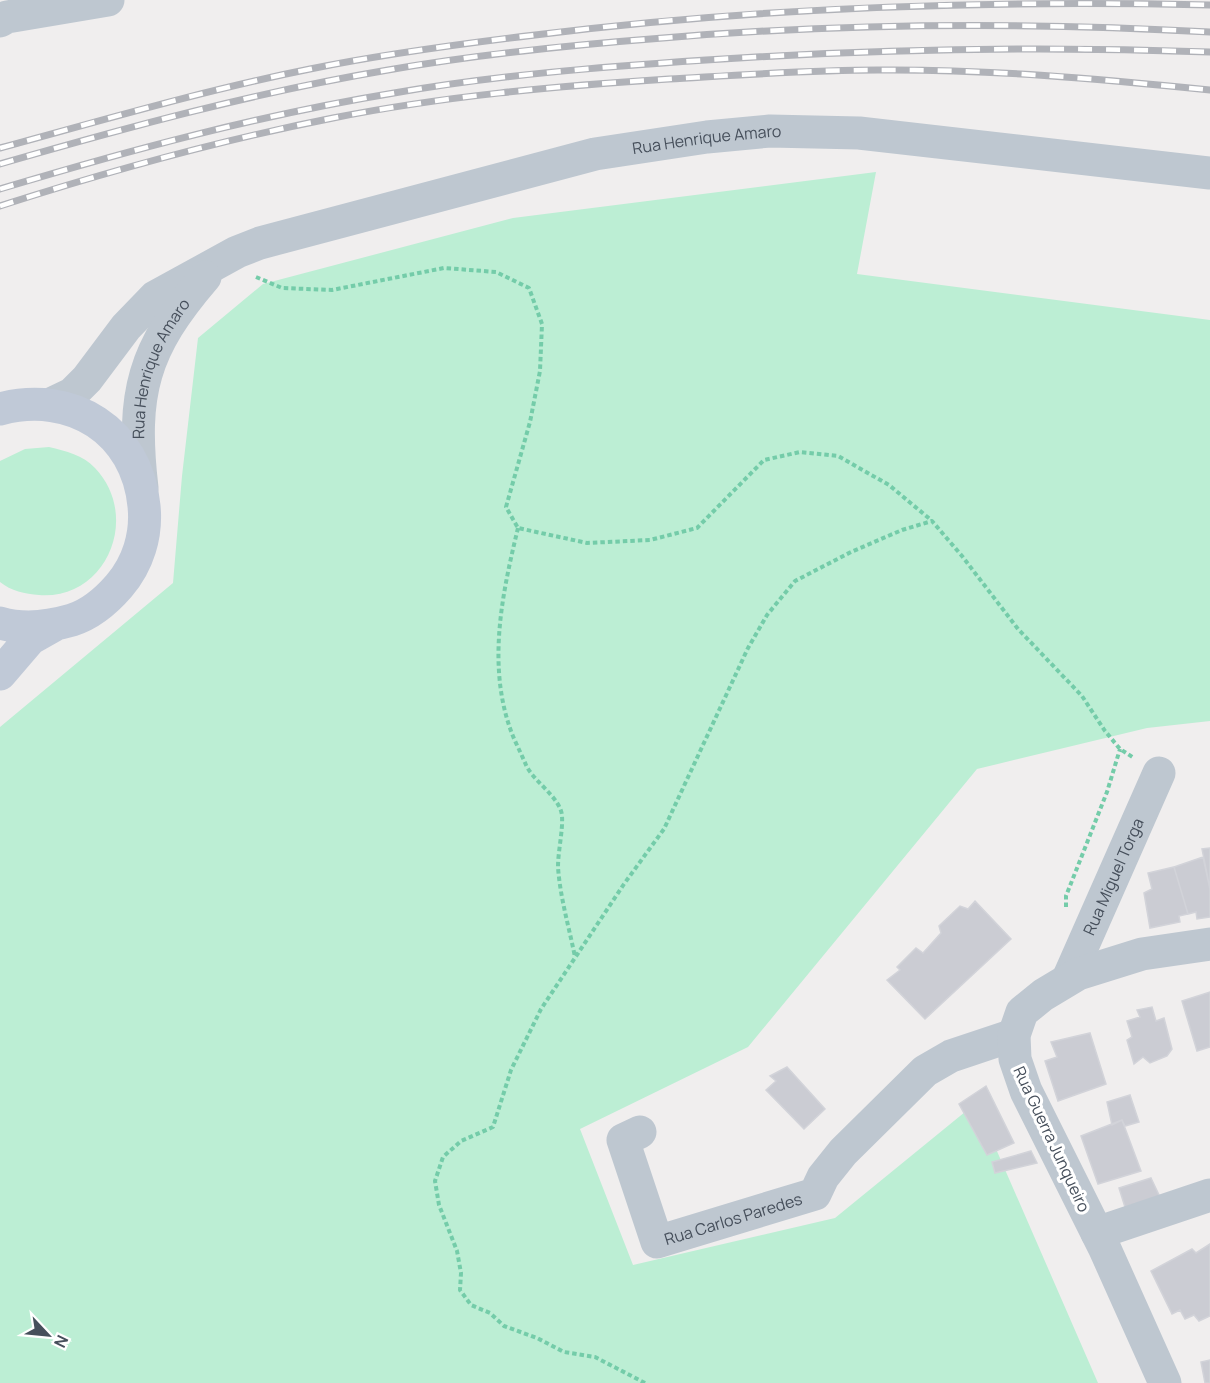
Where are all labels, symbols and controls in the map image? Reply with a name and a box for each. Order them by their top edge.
street label: Rua Henrique Amaro [631,120,782,159]
street label: Rua Henrique Amaro [127,294,195,439]
street label: Rua Miguel Torga [1078,815,1149,939]
street label: Rua Guerra Junqueiro [1008,1062,1096,1216]
street label: Rua Carlos Paredes [662,1188,805,1250]
north arrow [18,1305,78,1365]
text: N [49,1332,74,1352]

